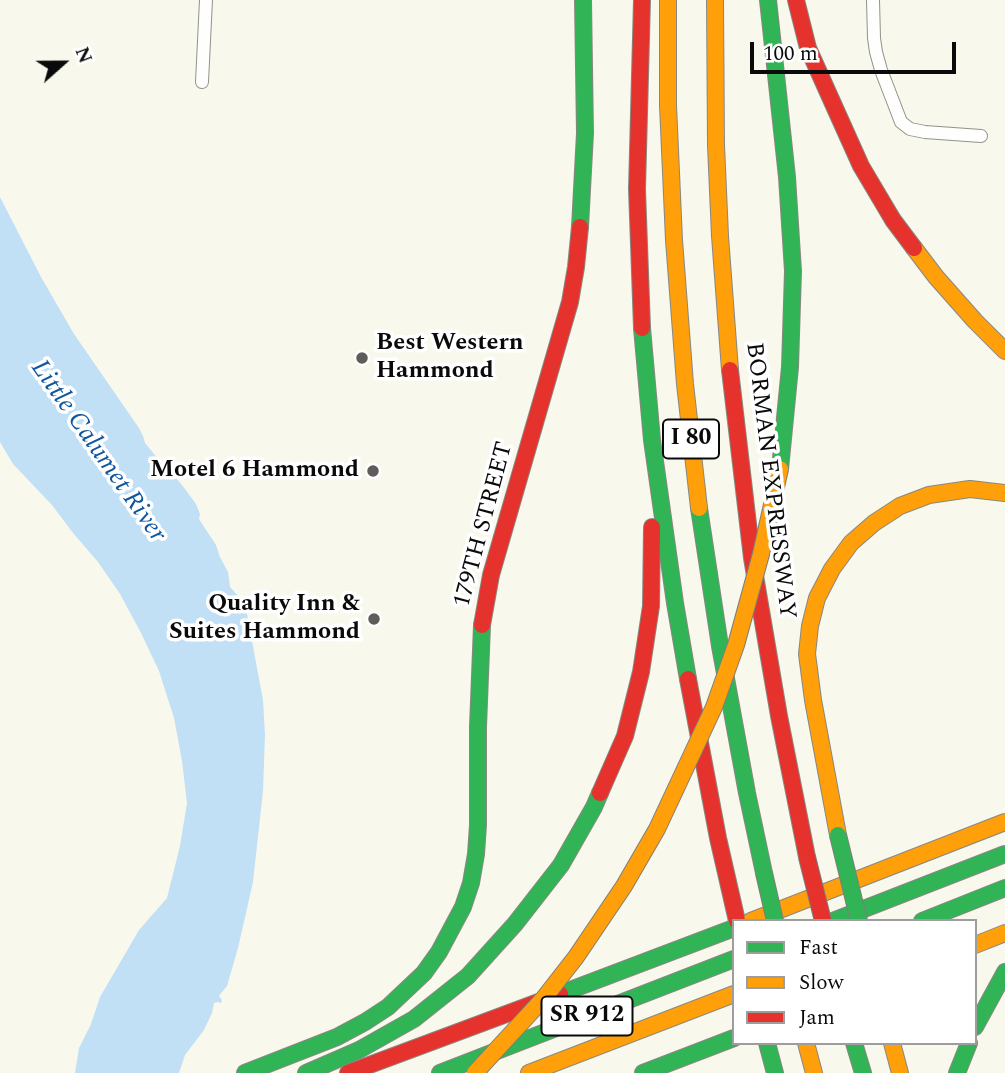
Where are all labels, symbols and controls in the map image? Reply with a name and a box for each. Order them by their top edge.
north arrow [28,28,98,98]
scale bar [753,28,960,72]
text: 100 m [763,38,818,70]
text: N [67,43,99,68]
place label: Best Western Hammond [376,330,523,386]
street label: BORMAN EXPRESSWAY [738,341,800,621]
marker: Best Western Hammond [354,350,370,366]
water label: Little Calumet River [23,355,171,549]
road number: I 80 [663,420,719,458]
street label: 179TH STREET [449,439,521,611]
place label: Motel 6 Hammond [150,457,359,485]
marker: Motel 6 Hammond [365,463,381,479]
place label: Quality Inn & Suites Hammond [169,591,360,647]
marker: Quality Inn & Suites Hammond [366,611,382,627]
legend [732,919,977,1045]
text: Fast [799,932,838,964]
text: Slow [799,967,843,999]
road number: SR 912 [542,996,632,1036]
text: Jam [799,1002,835,1034]

